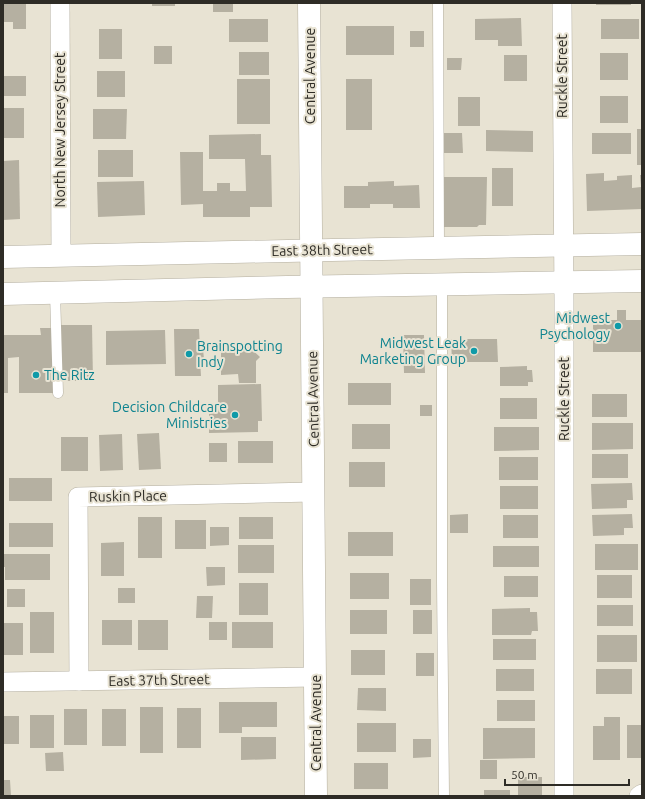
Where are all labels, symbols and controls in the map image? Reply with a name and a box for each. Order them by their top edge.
street label: Central Avenue [302,28,318,124]
street label: Ruckle Street [554,34,570,118]
street label: North New Jersey Street [52,52,68,207]
street label: East 38th Street [271,241,373,259]
place label: Midwest Psychology [540,310,610,342]
marker: Midwest Psychology [613,321,623,331]
place label: Midwest Leak Marketing Group [360,335,466,367]
place label: Brainspotting Indy [197,338,283,370]
marker: Midwest Leak Marketing Group [469,346,479,356]
marker: Brainspotting Indy [184,349,194,359]
street label: Central Avenue [304,351,322,447]
street label: Ruckle Street [556,357,572,441]
place label: The Ritz [44,367,95,383]
marker: The Ritz [31,370,41,380]
place label: Decision Childcare Ministries [112,399,227,431]
marker: Decision Childcare Ministries [230,410,240,420]
street label: Ruskin Place [89,487,167,505]
street label: East 37th Street [108,671,210,689]
street label: Central Avenue [308,675,324,771]
scale bar [505,761,629,787]
text: 50 m [511,768,538,781]

